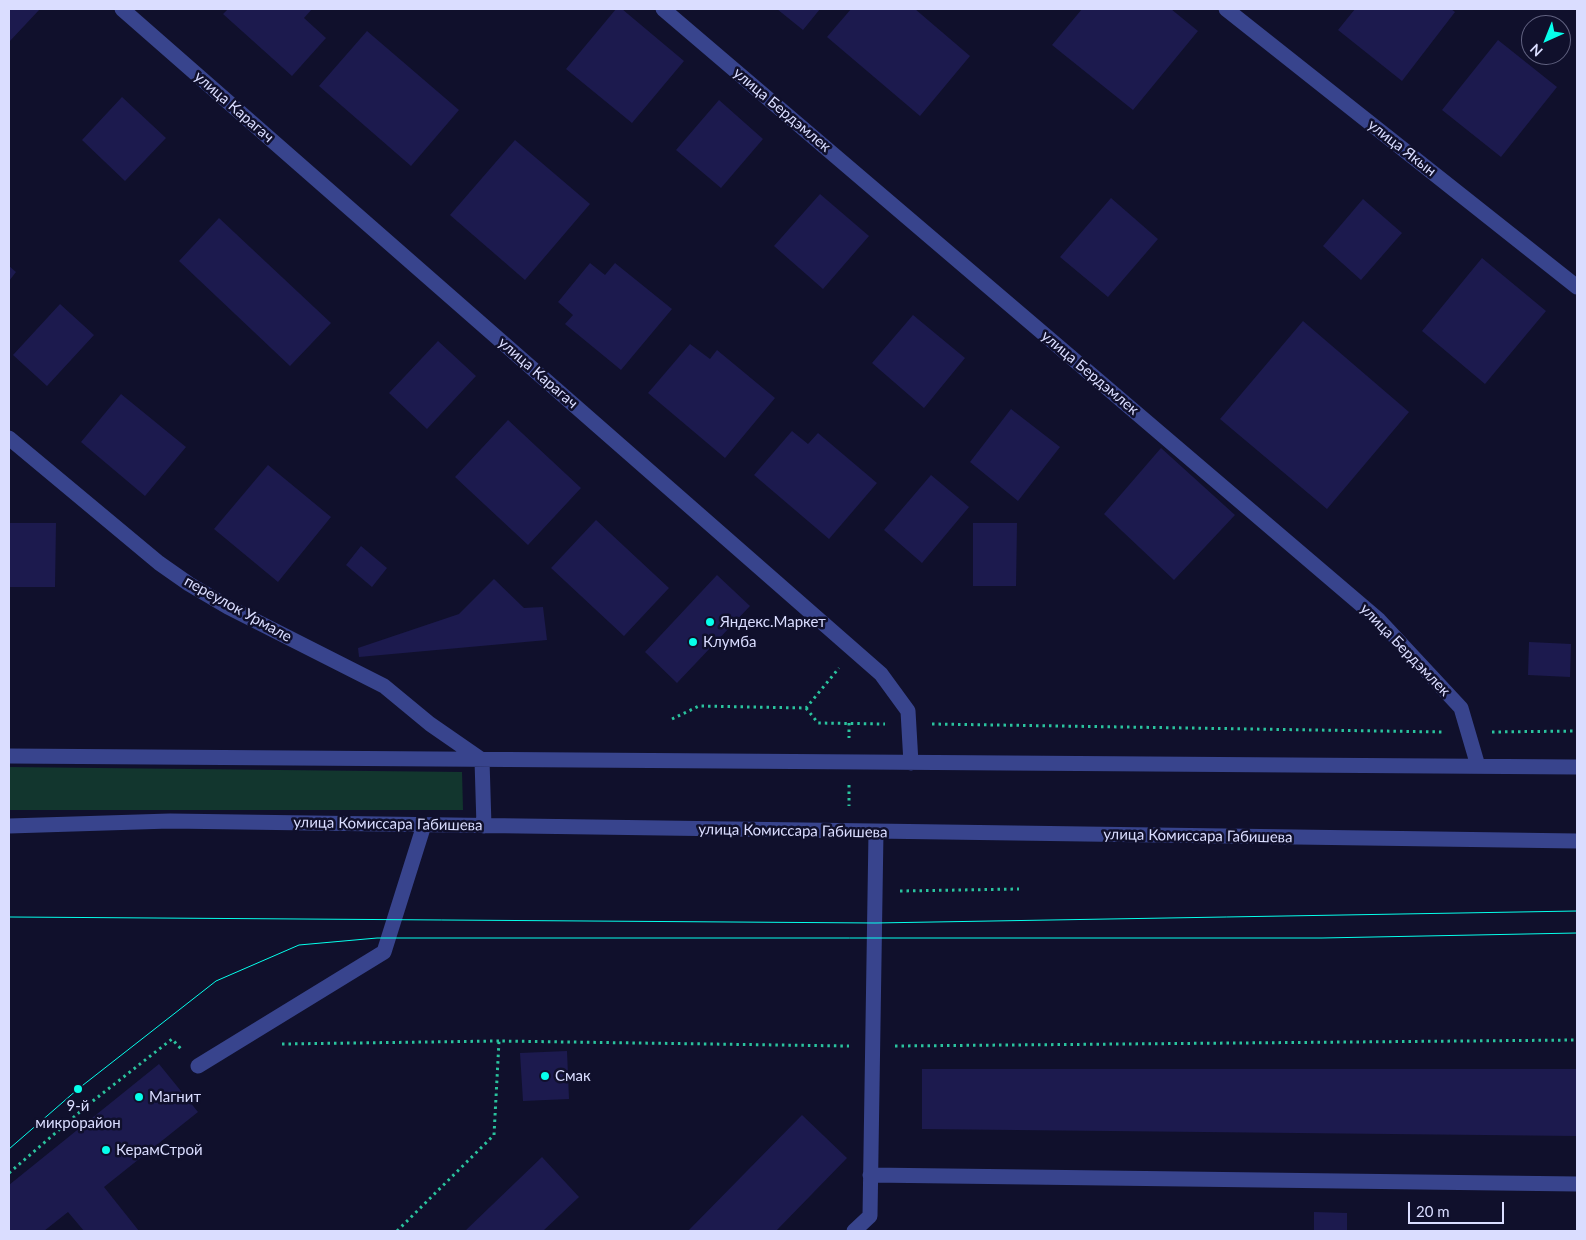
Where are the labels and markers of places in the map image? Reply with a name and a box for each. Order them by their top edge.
place label: Яндекс.Маркет [720,613,826,631]
marker: Яндекс.Маркет [704,616,716,628]
place label: Клумба [703,633,756,651]
marker: Клумба [687,636,699,648]
place label: Смак [555,1067,591,1085]
marker: Смак [539,1070,551,1082]
marker: 9-й микрорайон [72,1083,84,1095]
place label: Магнит [149,1088,201,1106]
marker: Магнит [133,1091,145,1103]
place label: 9-й микрорайон [35,1097,121,1132]
place label: КерамСтрой [116,1141,203,1159]
marker: КерамСтрой [100,1144,112,1156]

